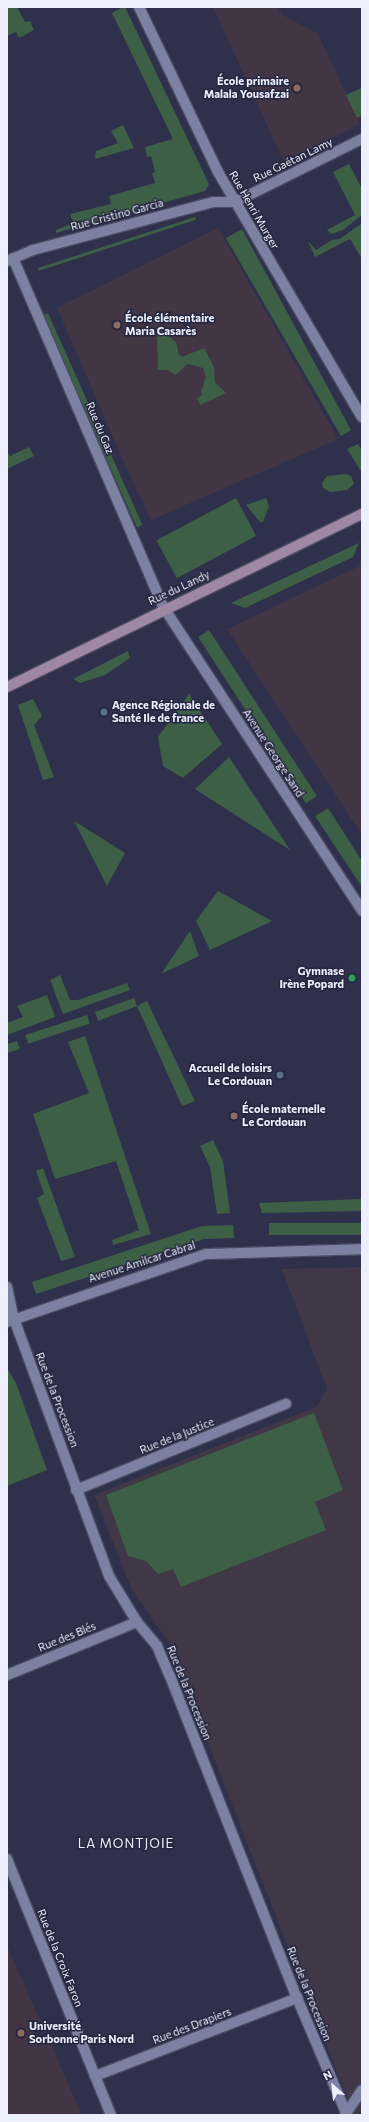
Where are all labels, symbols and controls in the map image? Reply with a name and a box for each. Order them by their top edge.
place label: École primaire Malala Yousafzai [204,75,289,101]
marker: École primaire Malala Yousafzai [292,83,302,93]
street label: Rue Gaétan Lamy [251,135,335,185]
street label: Rue Henri Murger [226,169,282,251]
street label: Rue Cristino Garcia [69,196,165,234]
place label: École élémentaire Maria Casarès [125,312,214,338]
marker: École élémentaire Maria Casarès [112,320,122,330]
street label: Rue du Gaz [83,400,117,456]
street label: Rue du Landy [146,568,212,608]
place label: Agence Régionale de Santé Ile de france [112,699,215,725]
marker: Agence Régionale de Santé Ile de france [99,707,109,717]
street label: Avenue George Sand [240,707,306,799]
place label: Gymnase Irène Popard [279,965,344,991]
marker: Gymnase Irène Popard [347,973,357,983]
place label: Accueil de loisirs Le Cordouan [189,1062,272,1088]
marker: Accueil de loisirs Le Cordouan [275,1070,285,1080]
place label: École maternelle Le Cordouan [242,1103,326,1129]
marker: École maternelle Le Cordouan [229,1111,239,1121]
street label: Avenue Amilcar Cabral [87,1238,197,1286]
street label: Rue de la Procession [33,1351,81,1449]
street label: Rue de la Justice [138,1415,216,1457]
street label: Rue des Blés [36,1619,98,1655]
street label: Rue de la Procession [164,1644,214,1742]
district label: LA MONTJOIE [78,1835,174,1851]
street label: Rue de la Croix Faron [34,1907,86,2009]
street label: Rue de la Procession [284,1945,334,2043]
street label: Rue des Drapiers [151,2005,233,2047]
place label: Université Sorbonne Paris Nord [29,2020,134,2046]
marker: Université Sorbonne Paris Nord [16,2028,26,2038]
north arrow [313,2066,353,2106]
text: N [321,2067,334,2083]

